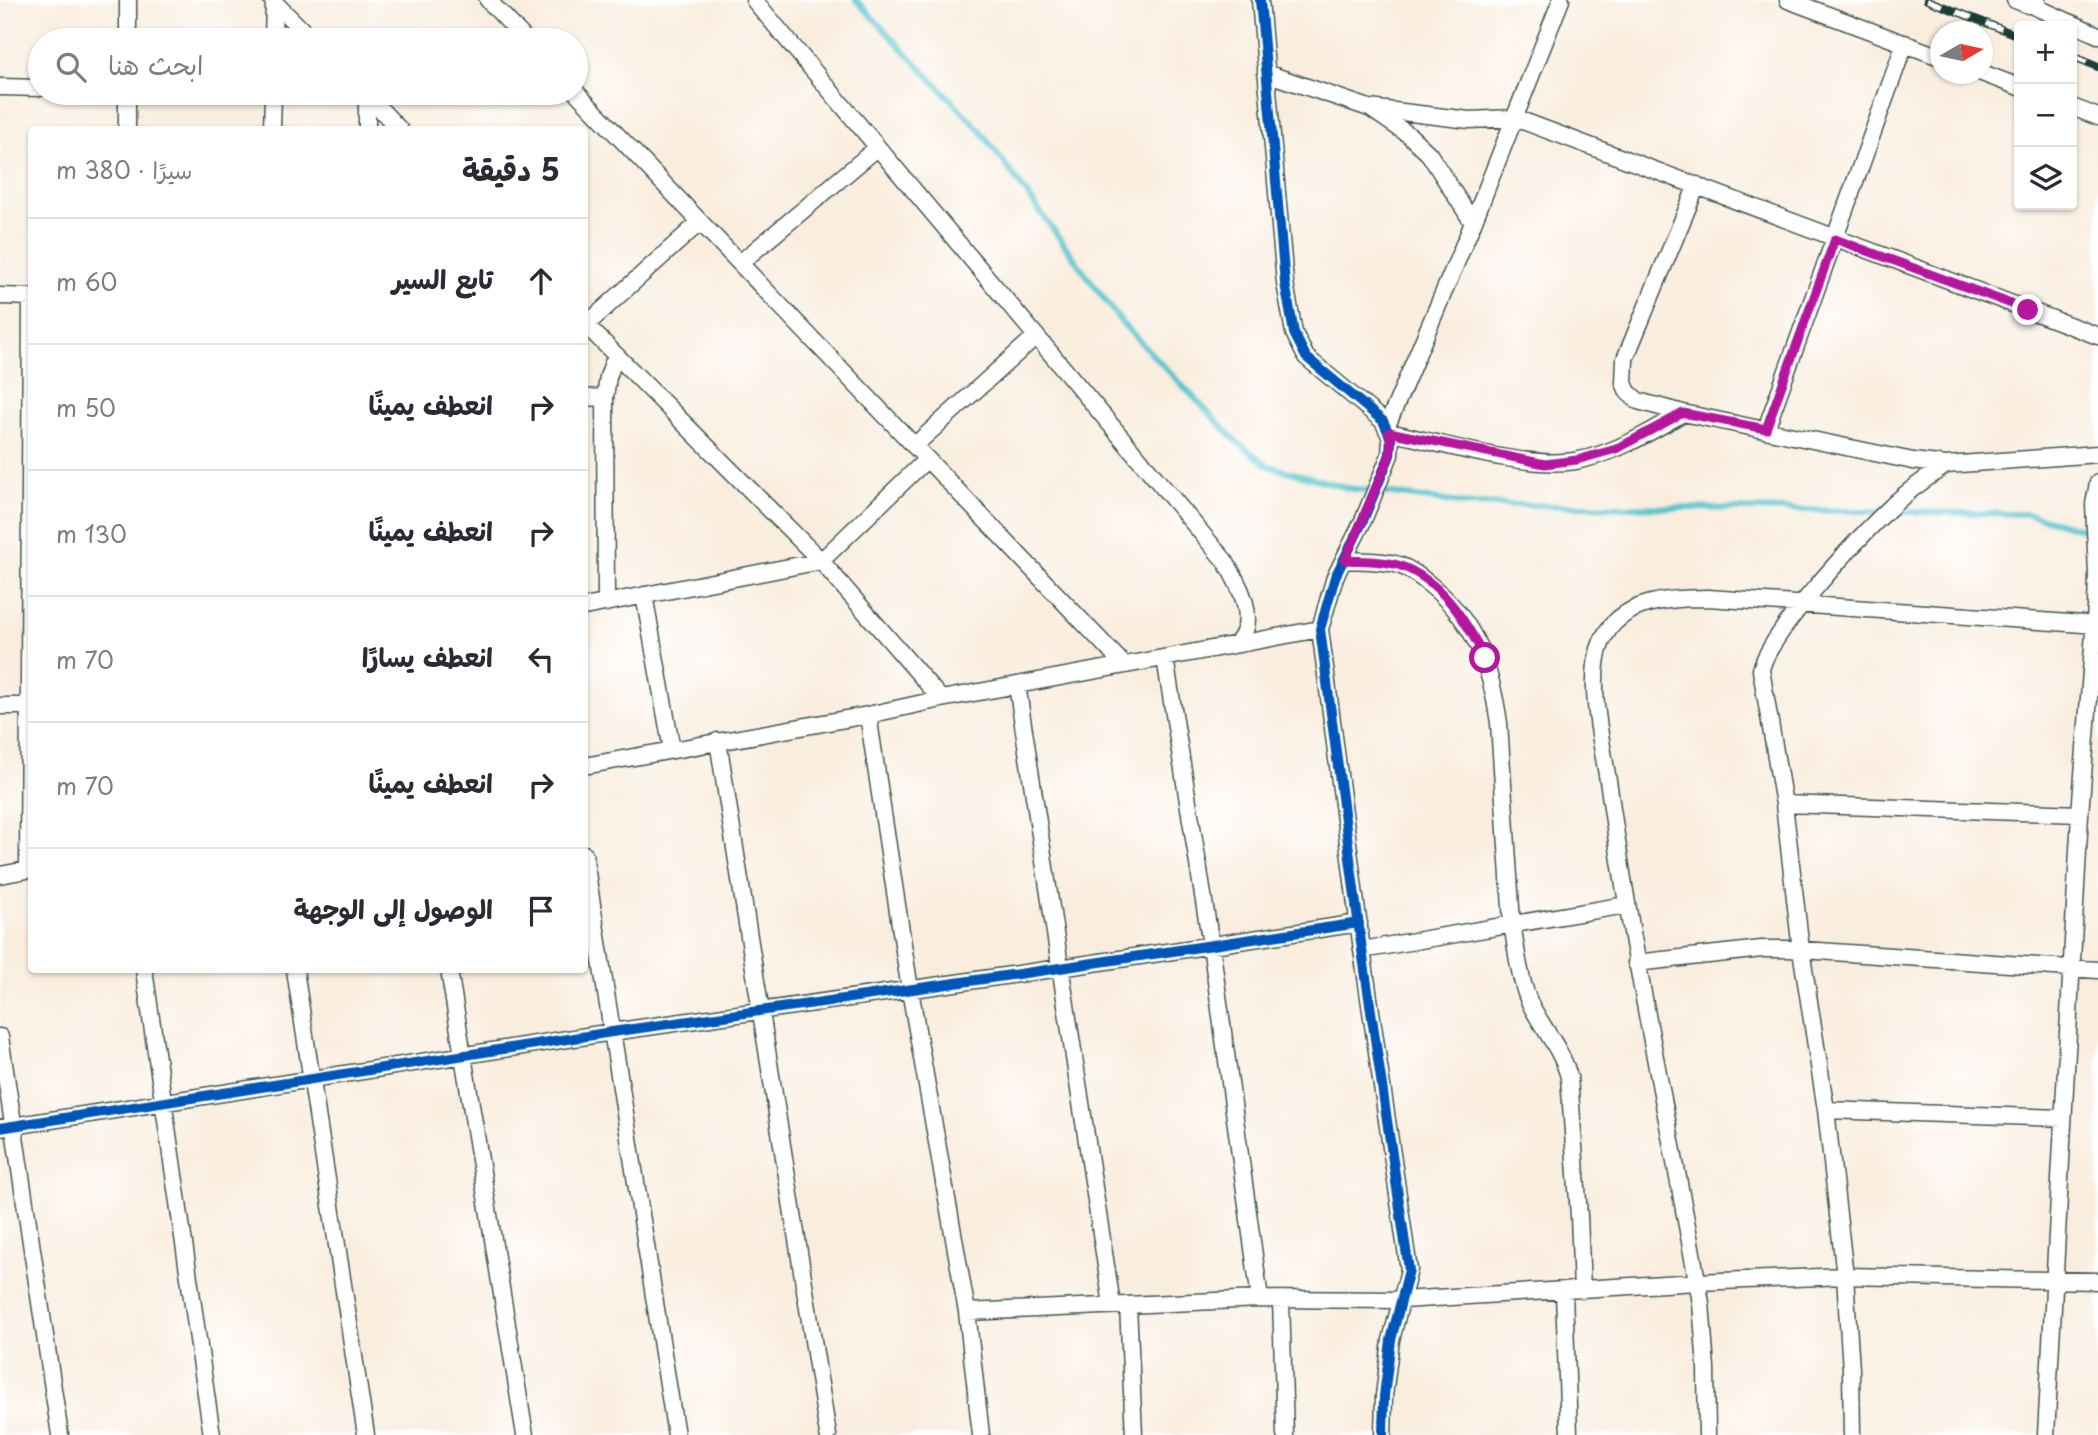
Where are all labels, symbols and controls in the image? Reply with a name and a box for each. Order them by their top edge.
north arrow [1930,21,1993,84]
map controls [2014,21,2077,210]
button: + [2014,21,2077,84]
search box [28,28,588,105]
text: ابحث هنا [108,45,203,84]
icon: search [52,48,90,86]
button: − [2014,84,2077,147]
text: 5 دقيقة [462,146,560,191]
button: layers [2014,147,2077,210]
text: سيرًا · 380 m [56,152,192,187]
text: تابع السير [392,259,493,298]
icon: ahead [522,262,560,300]
text: 60 m [56,264,117,299]
route end [2012,294,2043,325]
text: انعطف يمينًا [369,385,493,424]
icon: right [522,388,560,426]
text: 50 m [56,390,116,425]
text: انعطف يمينًا [369,511,493,550]
icon: right [522,514,560,552]
text: 130 m [56,516,127,551]
text: انعطف يسارًا [362,637,493,676]
icon: left [522,640,560,678]
text: 70 m [56,642,114,677]
route start [1469,642,1500,673]
text: انعطف يمينًا [369,763,493,802]
icon: right [522,766,560,804]
text: 70 m [56,768,114,803]
text: الوصول إلى الوجهة [294,889,493,928]
icon: arrive [522,892,560,930]

